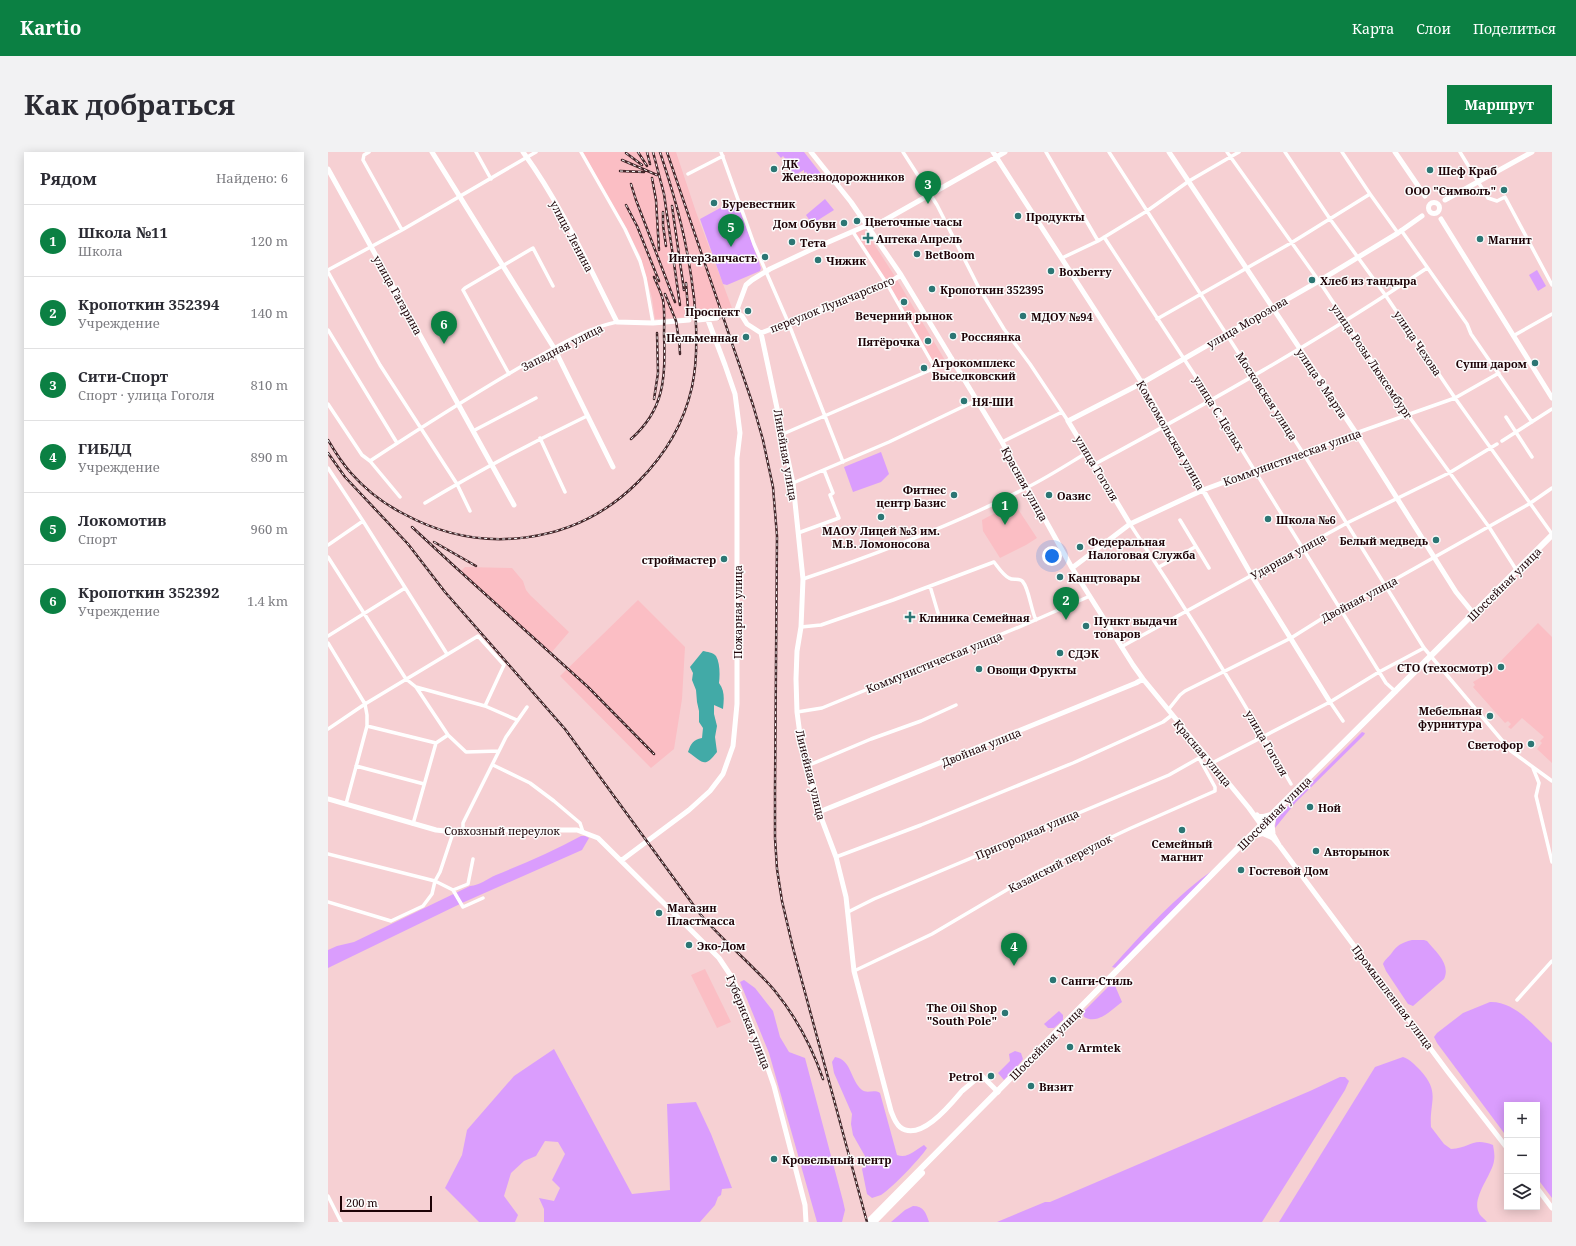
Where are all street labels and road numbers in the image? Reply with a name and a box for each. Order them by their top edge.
street label: улица Ленина [547,198,597,274]
street label: улица Гагарина [370,253,426,337]
street label: переулок Луначарского [768,272,896,336]
street label: улица Морозова [1204,293,1290,351]
street label: улица Розы Люксембург [1328,300,1416,422]
street label: улица Чехова [1391,307,1445,379]
street label: Западная улица [519,320,605,374]
street label: улица 8 Марта [1293,345,1351,421]
street label: Московская улица [1233,349,1301,443]
street label: улица С. Целых [1190,373,1248,454]
street label: Комсомольская улица [1133,377,1209,493]
street label: Линейная улица [771,408,801,502]
street label: Коммунистическая улица [1221,425,1363,489]
street label: улица Гоголя [1072,432,1122,504]
street label: Красная улица [998,444,1052,524]
street label: Ударная улица [1248,529,1328,583]
street label: Шоссейная улица [1464,544,1544,624]
street label: Пожарная улица [730,565,745,659]
street label: Двойная улица [1318,572,1400,626]
street label: Коммунистическая улица [863,628,1005,696]
street label: улица Гоголя [1242,707,1292,779]
street label: Красная улица [1171,716,1235,790]
street label: Двойная улица [939,724,1023,770]
street label: Линейная улица [792,728,830,822]
street label: Шоссейная улица [1234,773,1314,853]
street label: Пригородная улица [973,805,1081,863]
street label: Совхозный переулок [444,823,560,838]
street label: Казанский переулок [1006,830,1115,896]
street label: Промышленная улица [1349,942,1437,1052]
street label: Губернская улица [723,973,775,1071]
street label: Шоссейная улица [1006,1003,1086,1083]

